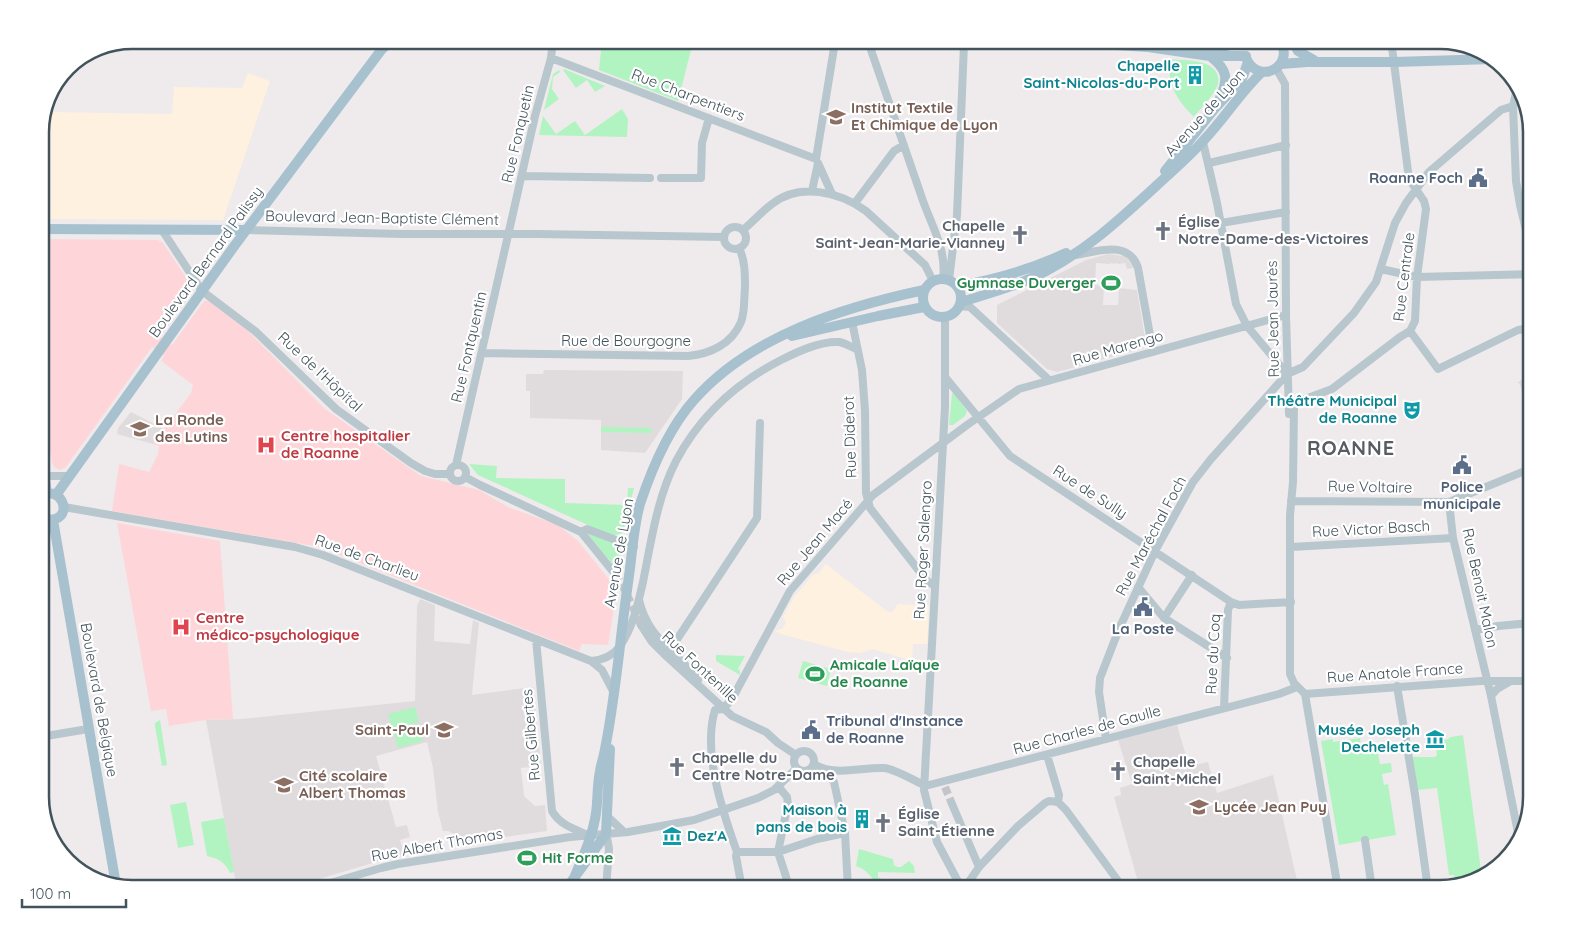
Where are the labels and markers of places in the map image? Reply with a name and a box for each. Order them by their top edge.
place label: Chapelle Saint-Nicolas-du-Port [1023,56,1180,92]
building icon: Chapelle Saint-Nicolas-du-Port [1184,64,1206,86]
place label: Institut Textile Et Chimique de Lyon [851,98,998,134]
school or university icon: Institut Textile Et Chimique de Lyon [825,106,847,128]
public building icon: Roanne Foch [1467,167,1489,189]
place label: Roanne Foch [1369,168,1463,187]
place label: Église Notre-Dame-des-Victoires [1178,212,1368,248]
place label: Chapelle Saint-Jean-Marie-Vianney [815,216,1005,252]
church icon: Église Notre-Dame-des-Victoires [1152,220,1174,242]
church icon: Chapelle Saint-Jean-Marie-Vianney [1009,224,1031,246]
sports icon: Gymnase Duverger [1100,272,1122,294]
place label: Gymnase Duverger [957,273,1096,292]
place label: Théâtre Municipal de Roanne [1267,391,1397,427]
theatre icon: Théâtre Municipal de Roanne [1401,399,1423,421]
place label: La Ronde des Lutins [155,410,228,446]
school or university icon: La Ronde des Lutins [129,418,151,440]
place label: Centre hospitalier de Roanne [281,426,411,462]
hospital icon: Centre hospitalier de Roanne [255,434,277,456]
public building icon: Police municipale [1451,454,1473,476]
place label: Police municipale [1423,477,1501,513]
public building icon: La Poste [1132,596,1154,618]
place label: Centre médico-psychologique [196,608,360,644]
hospital icon: Centre médico-psychologique [170,616,192,638]
place label: La Poste [1112,619,1174,638]
place label: Amicale Laïque de Roanne [830,655,940,691]
sports icon: Amicale Laïque de Roanne [804,663,826,685]
place label: Tribunal d'Instance de Roanne [826,711,964,747]
school or university icon: Saint-Paul [433,719,455,741]
public building icon: Tribunal d'Instance de Roanne [800,719,822,741]
place label: Saint-Paul [355,720,429,739]
place label: Musée Joseph Dechelette [1318,720,1420,756]
museum icon: Musée Joseph Dechelette [1424,728,1446,750]
place label: Chapelle du Centre Notre-Dame [692,748,835,784]
place label: Chapelle Saint-Michel [1133,752,1221,788]
church icon: Chapelle du Centre Notre-Dame [666,756,688,778]
church icon: Chapelle Saint-Michel [1107,760,1129,782]
place label: Cité scolaire Albert Thomas [299,766,406,802]
school or university icon: Cité scolaire Albert Thomas [273,774,295,796]
school or university icon: Lycée Jean Puy [1188,796,1210,818]
place label: Lycée Jean Puy [1214,797,1327,816]
place label: Maison à pans de bois [756,800,847,836]
place label: Église Saint-Étienne [898,804,995,840]
building icon: Maison à pans de bois [851,808,873,830]
church icon: Église Saint-Étienne [872,812,894,834]
museum icon: Dez'A [661,825,683,847]
place label: Dez'A [687,826,727,845]
sports icon: Hit Forme [516,847,538,869]
place label: Hit Forme [542,848,614,867]

